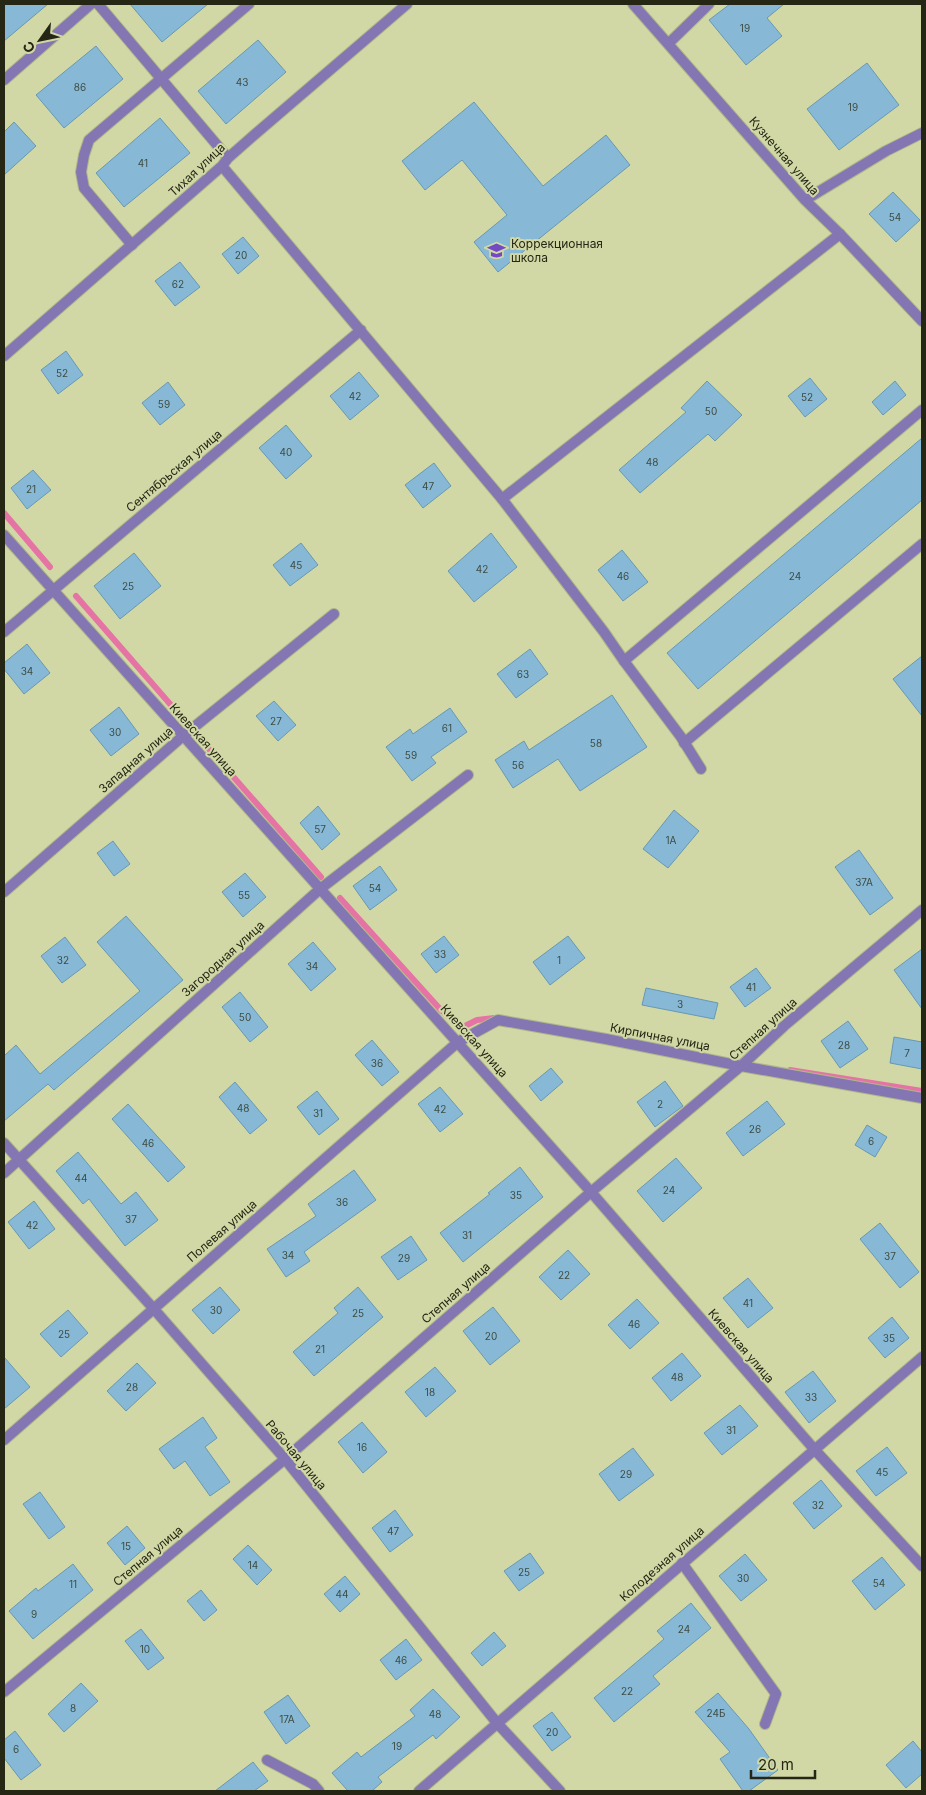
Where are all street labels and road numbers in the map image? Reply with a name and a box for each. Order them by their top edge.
street label: Кузнечная улица [746,113,823,198]
street label: Тихая улица [165,140,228,200]
street label: Сентябрьская улица [123,426,225,515]
street label: Киевская улица [167,700,240,779]
street label: Западная улица [95,723,176,796]
street label: Загородная улица [178,917,267,1000]
street label: Степная улица [726,994,800,1063]
street label: Киевская улица [438,1001,511,1080]
street label: Кирпичная улица [609,1019,711,1054]
street label: Полевая улица [184,1196,260,1265]
street label: Степная улица [418,1259,493,1327]
street label: Киевская улица [705,1306,778,1386]
street label: Рабочая улица [263,1417,330,1493]
street label: Степная улица [110,1522,186,1589]
street label: Колодезная улица [616,1523,707,1604]

